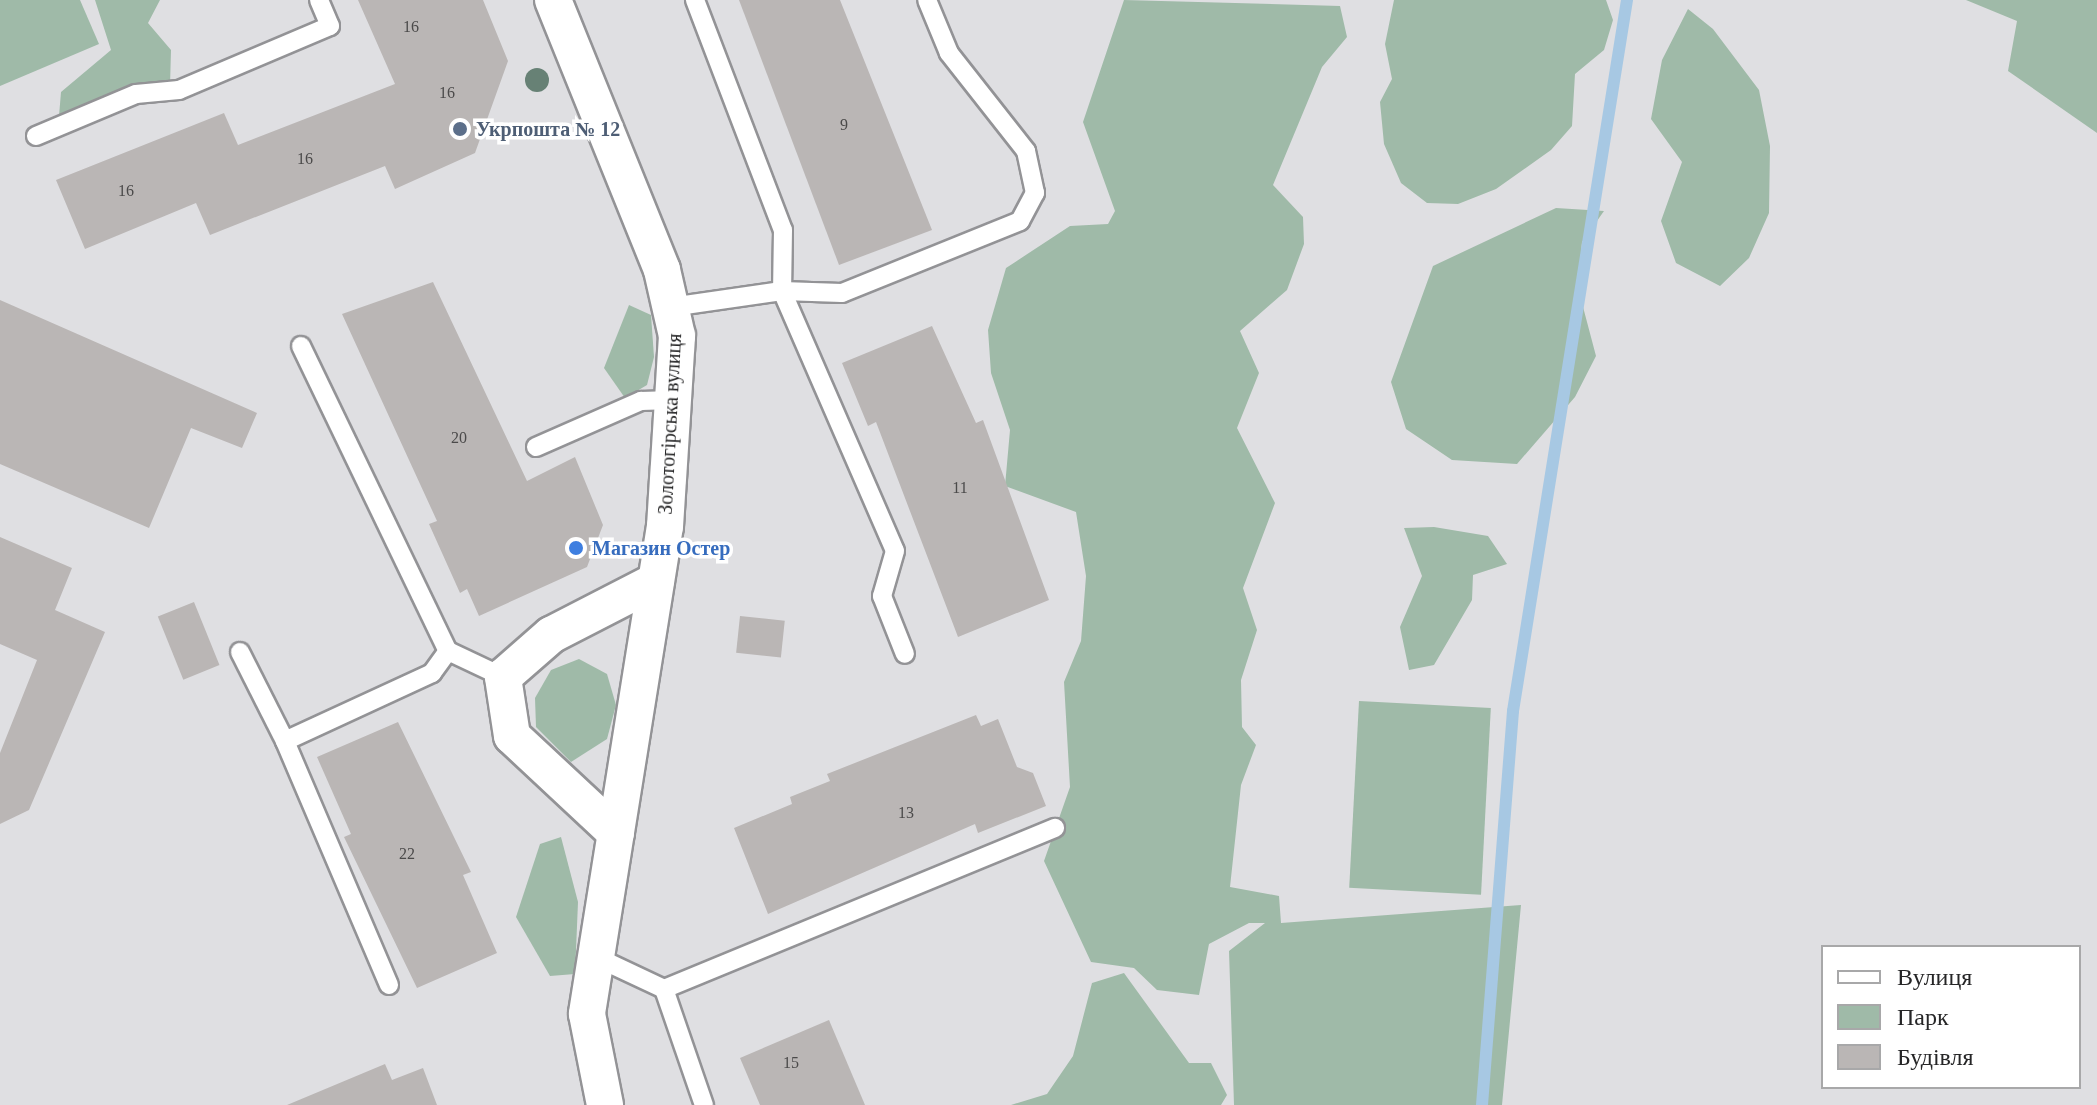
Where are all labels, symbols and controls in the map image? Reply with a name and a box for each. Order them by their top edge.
house number: 16 [403,17,419,37]
house number: 16 [439,83,455,103]
house number: 9 [840,115,848,135]
place label: Укрпошта № 12 [476,117,620,141]
marker: Укрпошта № 12 [451,120,469,138]
house number: 16 [297,149,313,169]
house number: 16 [118,181,134,201]
street label: Золотогірська вулиця [653,333,687,515]
house number: 20 [451,428,467,448]
house number: 11 [952,478,968,498]
place label: Магазин Остер [592,536,730,560]
marker: Магазин Остер [567,539,585,557]
house number: 13 [898,803,914,823]
house number: 22 [399,844,415,864]
legend [1821,945,2081,1089]
text: Вулиця [1897,964,1972,990]
text: Парк [1897,1004,1949,1030]
text: Будівля [1897,1044,1974,1070]
house number: 15 [783,1053,799,1073]

